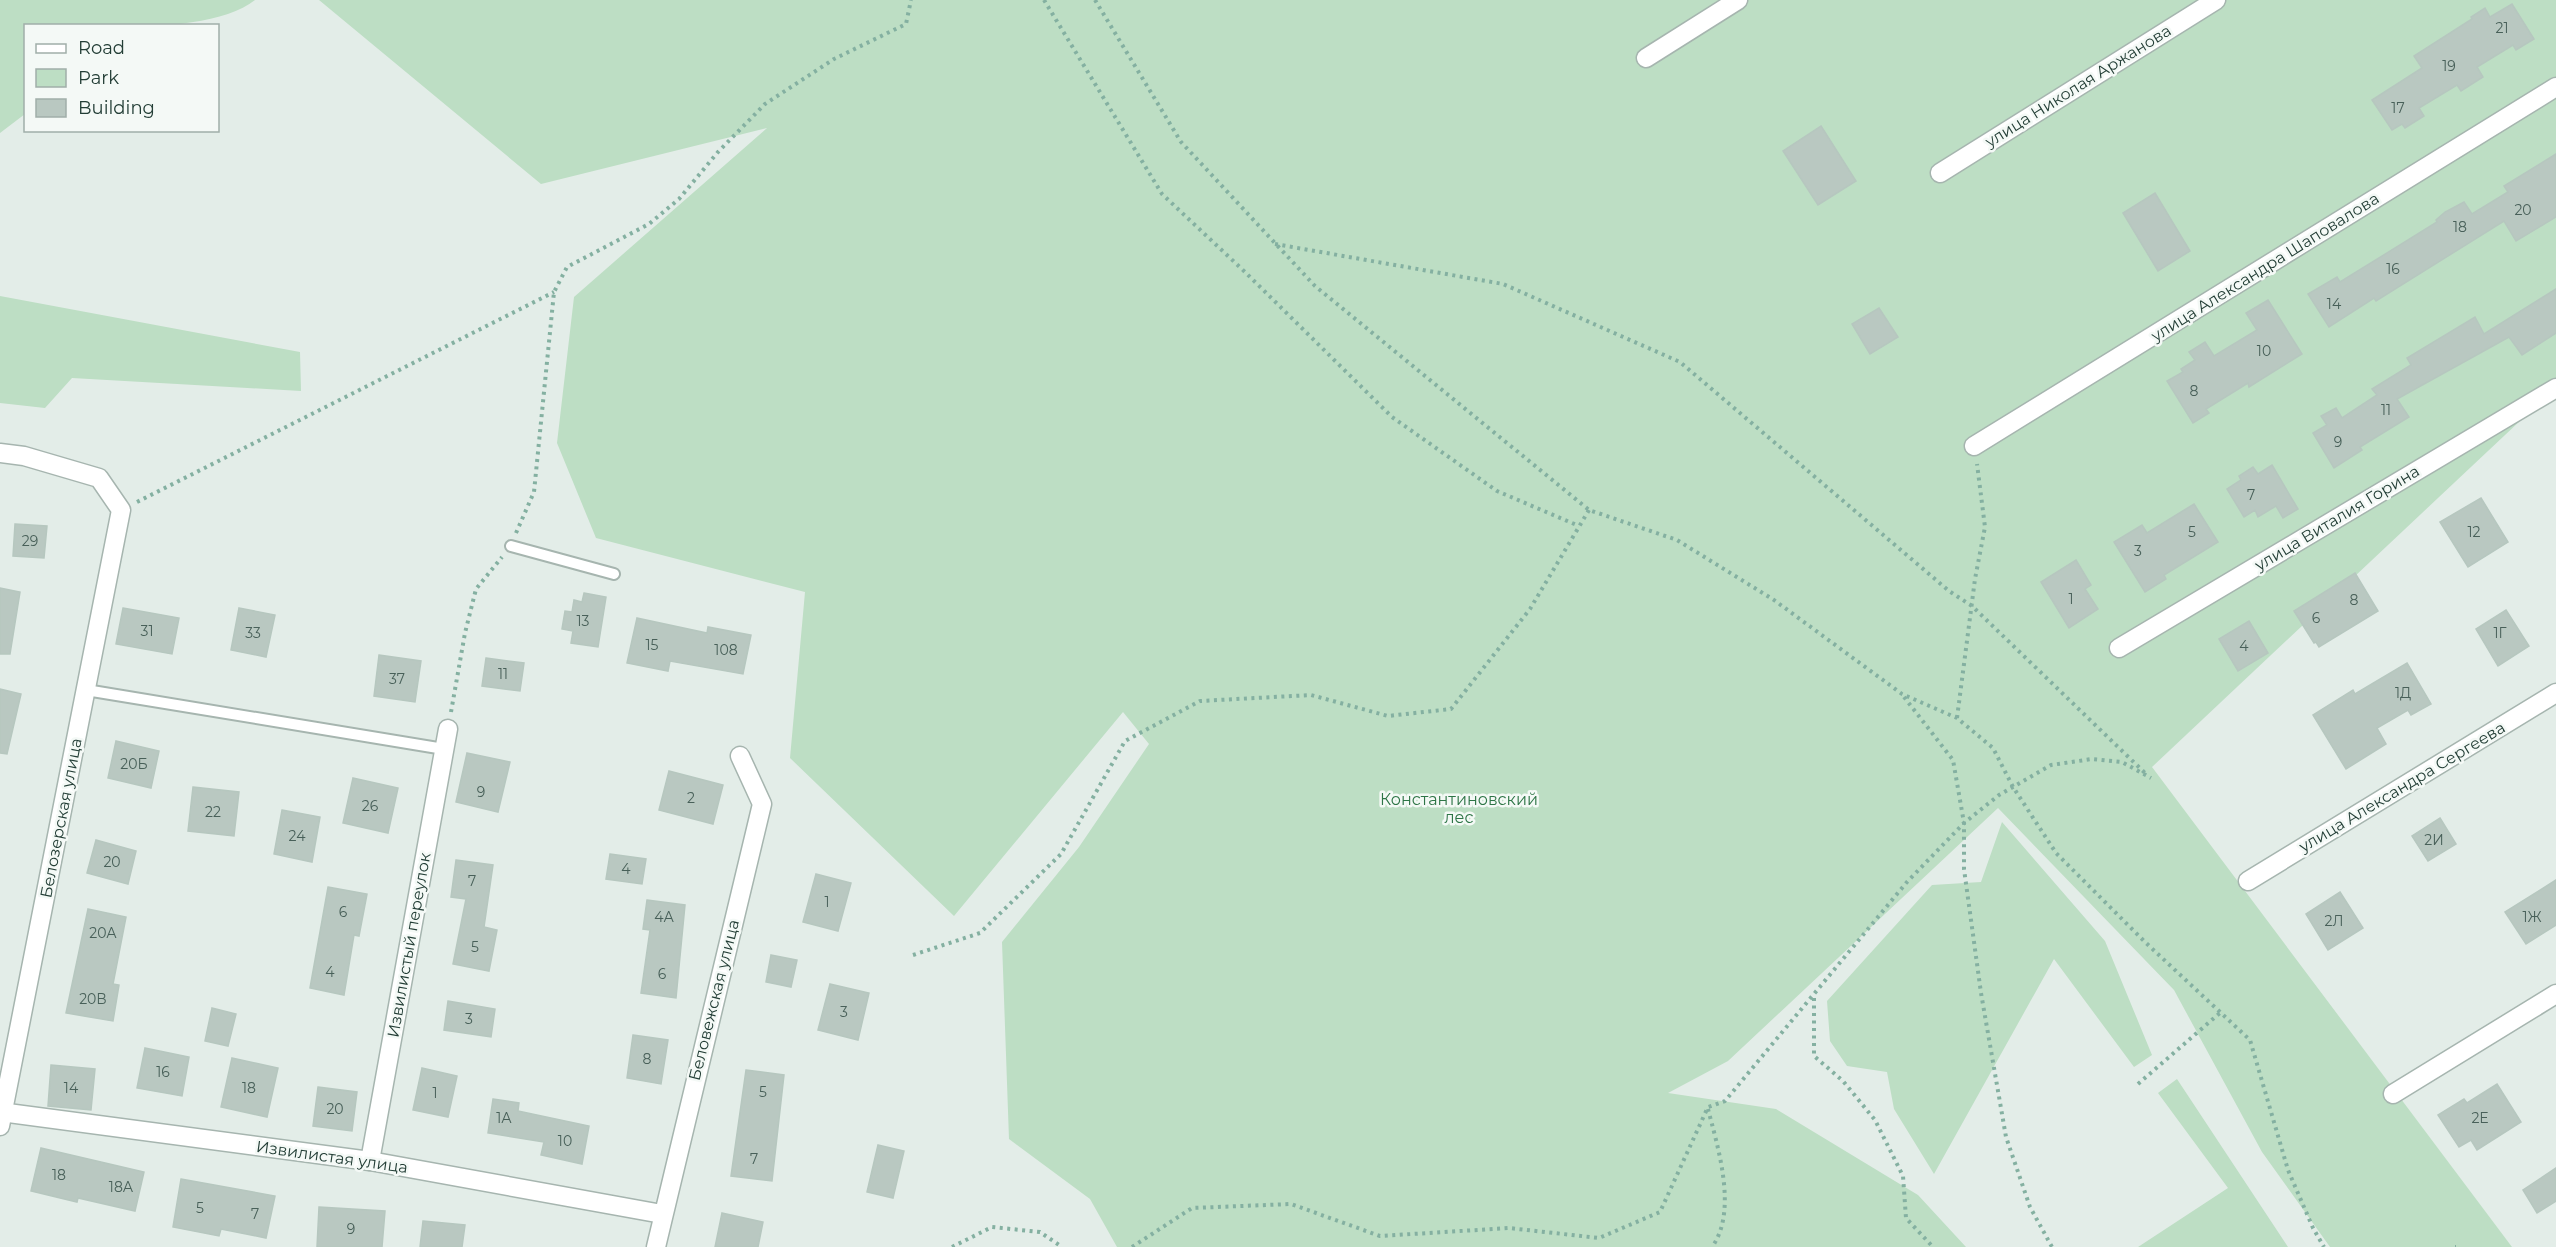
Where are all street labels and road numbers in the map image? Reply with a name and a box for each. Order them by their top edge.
street label: улица Николая Аржанова [1981,21,2175,152]
street label: улица Александра Шаповалова [2147,189,2383,346]
street label: улица Виталия Горина [2250,461,2423,575]
street label: улица Александра Сергеева [2295,718,2509,857]
street label: Белозерская улица [36,737,86,899]
street label: Извилистый переулок [383,850,435,1039]
street label: Беловежская улица [685,918,743,1082]
street label: Извилистая улица [255,1137,409,1177]

